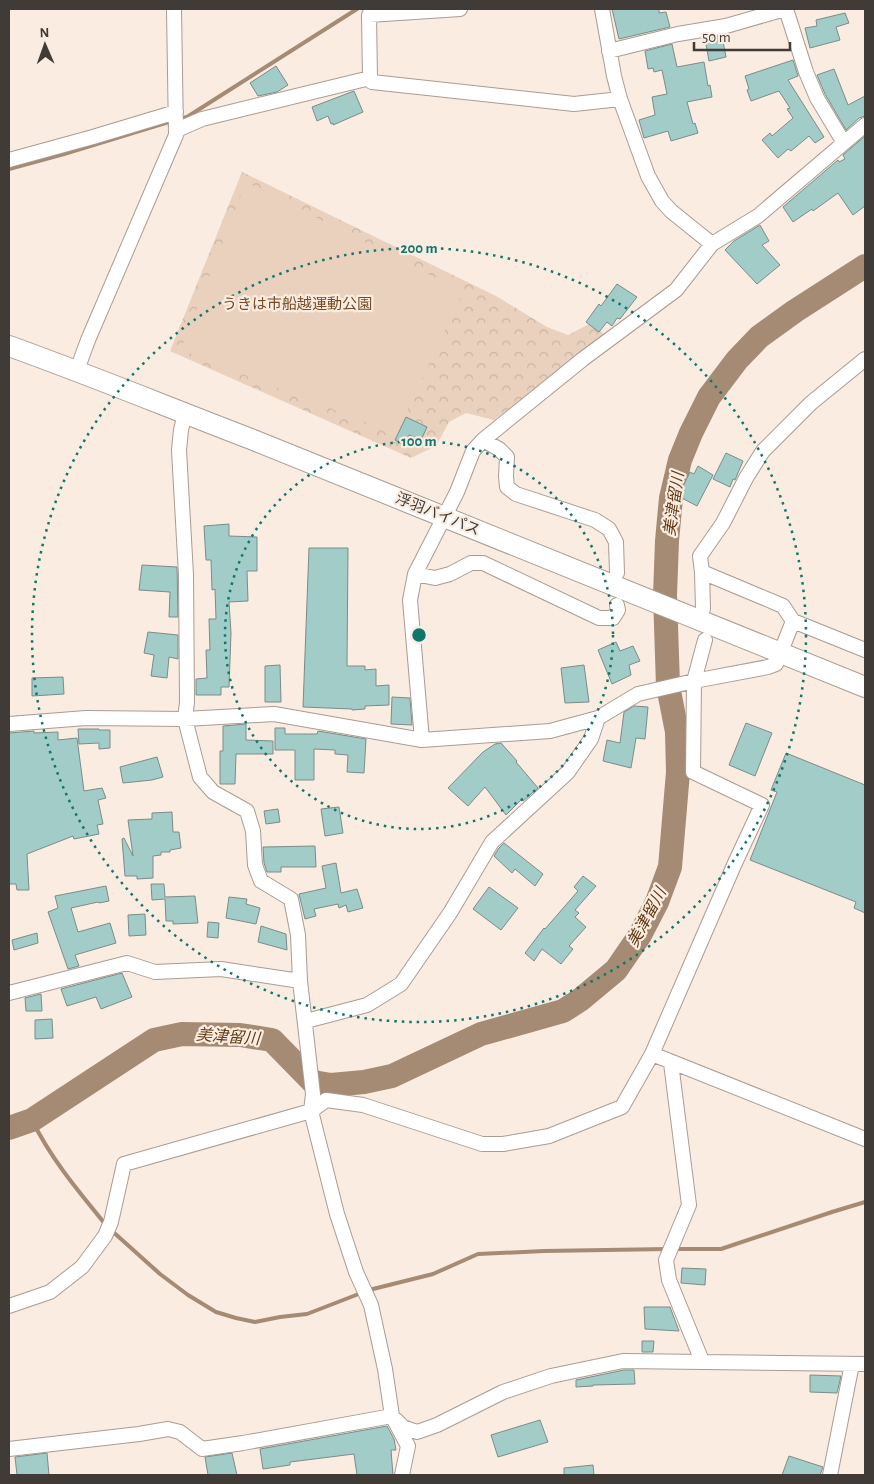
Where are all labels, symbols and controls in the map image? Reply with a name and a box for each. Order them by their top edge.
north arrow [20,20,70,70]
scale bar [694,20,790,52]
text: N [39,26,50,40]
text: 50 m [702,30,731,45]
text: 200 m [400,241,438,256]
park label: うきは市船越運動公園 [222,296,372,312]
text: 100 m [401,434,437,449]
water label: 美津留川 [661,469,687,537]
street label: 浮羽バイパス [393,490,483,538]
centre of rings [410,626,428,644]
water label: 美津留川 [624,883,670,949]
water label: 美津留川 [195,1026,262,1047]

